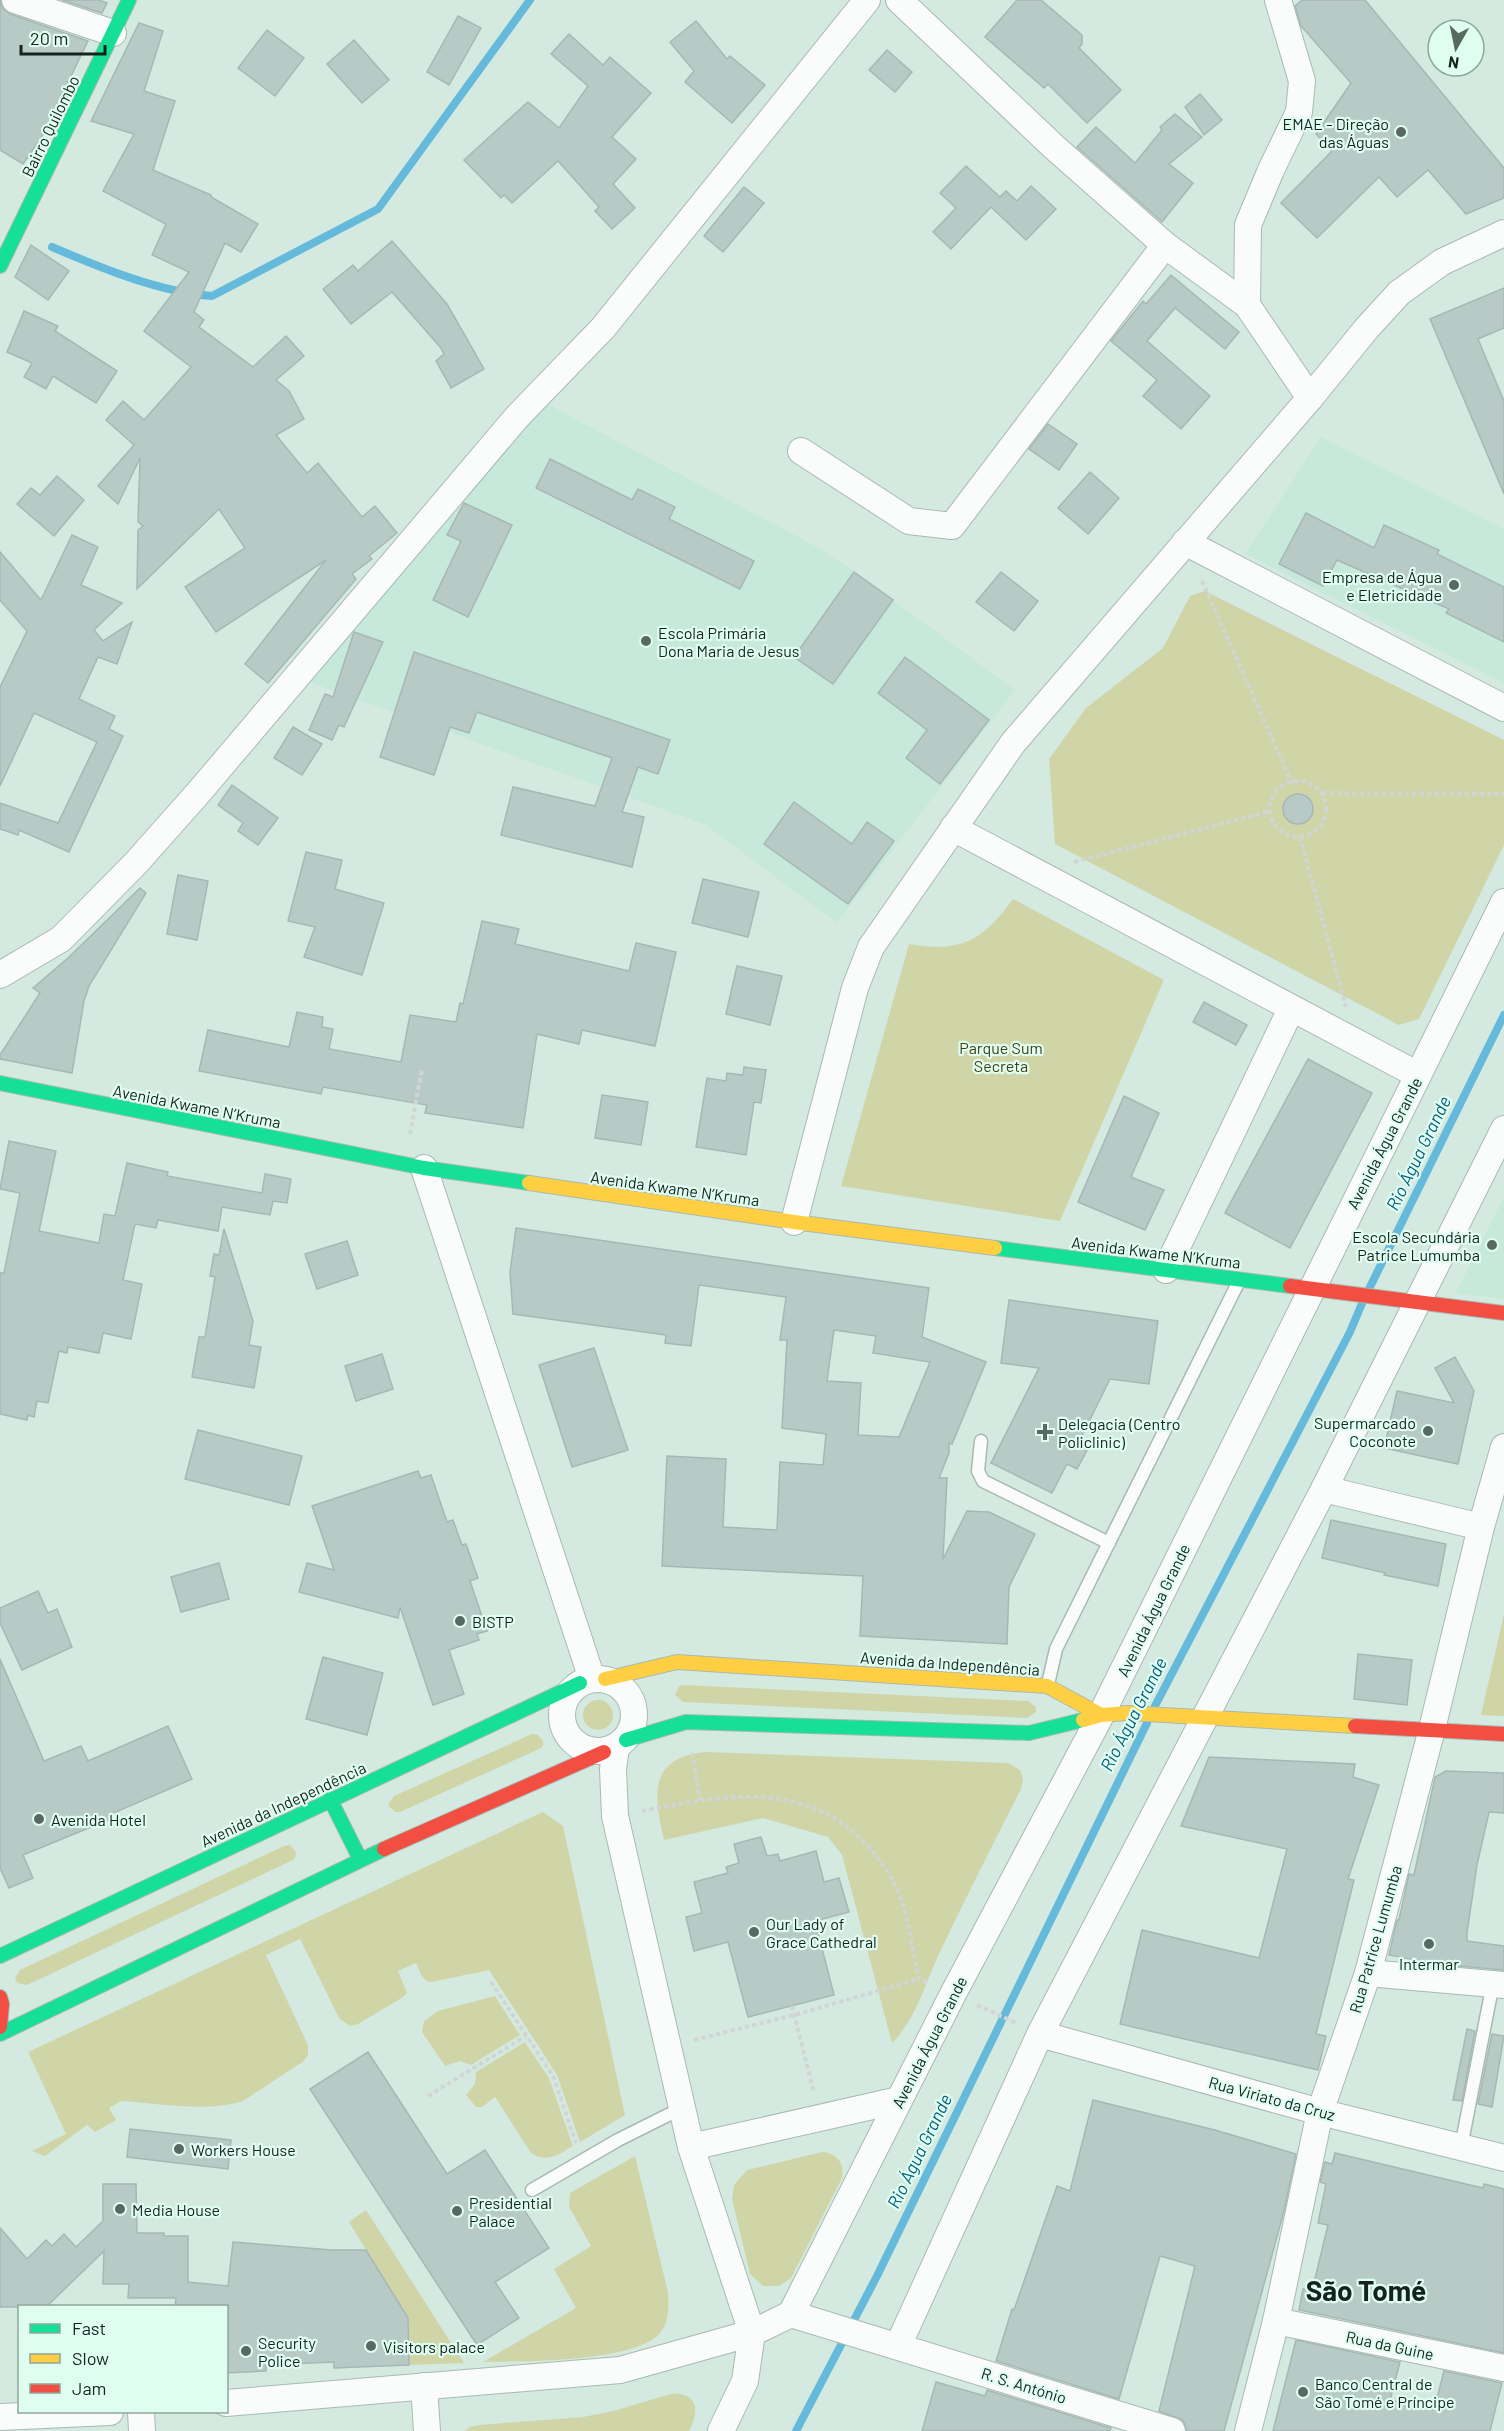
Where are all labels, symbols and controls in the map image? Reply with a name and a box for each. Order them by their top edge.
scale bar [21,18,105,56]
north arrow [1426,18,1486,78]
text: 20 m [30,27,68,49]
text: N [1447,53,1460,74]
street label: Bairro Quilombo [17,72,83,180]
place label: EMAE - Direção das Águas [1282,114,1389,151]
marker: EMAE - Direção das Águas [1394,125,1408,139]
place label: Empresa de Água e Eletricidade [1322,567,1442,604]
marker: Empresa de Água e Eletricidade [1447,578,1461,592]
place label: Escola Primária Dona Maria de Jesus [658,623,800,660]
marker: Escola Primária Dona Maria de Jesus [639,634,653,648]
park label: Parque Sum Secreta [959,1038,1043,1075]
street label: Avenida Água Grande [1343,1074,1425,1212]
street label: Avenida Kwame N’Kruma [112,1080,282,1132]
water label: Rio Água Grande [1381,1092,1455,1214]
street label: Avenida Kwame N’Kruma [589,1167,761,1209]
place label: Escola Secundária Patrice Lumumba [1352,1227,1480,1264]
street label: Avenida Kwame N’Kruma [1070,1232,1242,1272]
marker: Escola Secundária Patrice Lumumba [1485,1238,1499,1252]
place label: Supermarcado Coconote [1314,1413,1416,1450]
place label: Delegacia (Centro Policlinic) [1058,1414,1180,1451]
marker: Delegacia (Centro Policlinic) [1036,1423,1054,1441]
marker: Supermarcado Coconote [1421,1424,1435,1438]
street label: Avenida Água Grande [1113,1540,1193,1680]
place label: BISTP [472,1612,514,1631]
marker: BISTP [453,1614,467,1628]
street label: Avenida da Independência [860,1647,1040,1679]
water label: Rio Água Grande [1095,1653,1171,1775]
street label: Avenida da Independência [197,1757,369,1851]
place label: Avenida Hotel [51,1810,146,1829]
marker: Avenida Hotel [32,1812,46,1826]
street label: Rua Patrice Lumumba [1345,1863,1405,2015]
place label: Our Lady of Grace Cathedral [766,1914,877,1951]
marker: Our Lady of Grace Cathedral [747,1925,761,1939]
marker: Intermar [1422,1937,1436,1951]
place label: Intermar [1399,1954,1459,1973]
street label: Avenida Água Grande [888,1973,970,2111]
street label: Rua Viriato da Cruz [1207,2072,1337,2124]
water label: Rio Água Grande [882,2090,956,2212]
place label: Workers House [191,2140,296,2159]
marker: Workers House [172,2142,186,2156]
place label: Presidential Palace [469,2193,552,2230]
place label: Media House [132,2200,220,2219]
marker: Media House [113,2202,127,2216]
marker: Presidential Palace [450,2204,464,2218]
district label: São Tomé [1306,2273,1426,2307]
legend [18,2305,228,2413]
text: Fast [72,2317,106,2339]
street label: Rua da Guine [1344,2326,1436,2364]
place label: Security Police [258,2333,316,2370]
place label: Visitors palace [383,2337,485,2356]
marker: Visitors palace [364,2339,378,2353]
marker: Security Police [239,2344,253,2358]
text: Slow [72,2347,109,2369]
street label: R. S. António [979,2363,1069,2407]
place label: Banco Central de São Tomé e Príncipe [1315,2374,1454,2411]
text: Jam [72,2377,106,2399]
marker: Banco Central de São Tomé e Príncipe [1296,2385,1310,2399]

